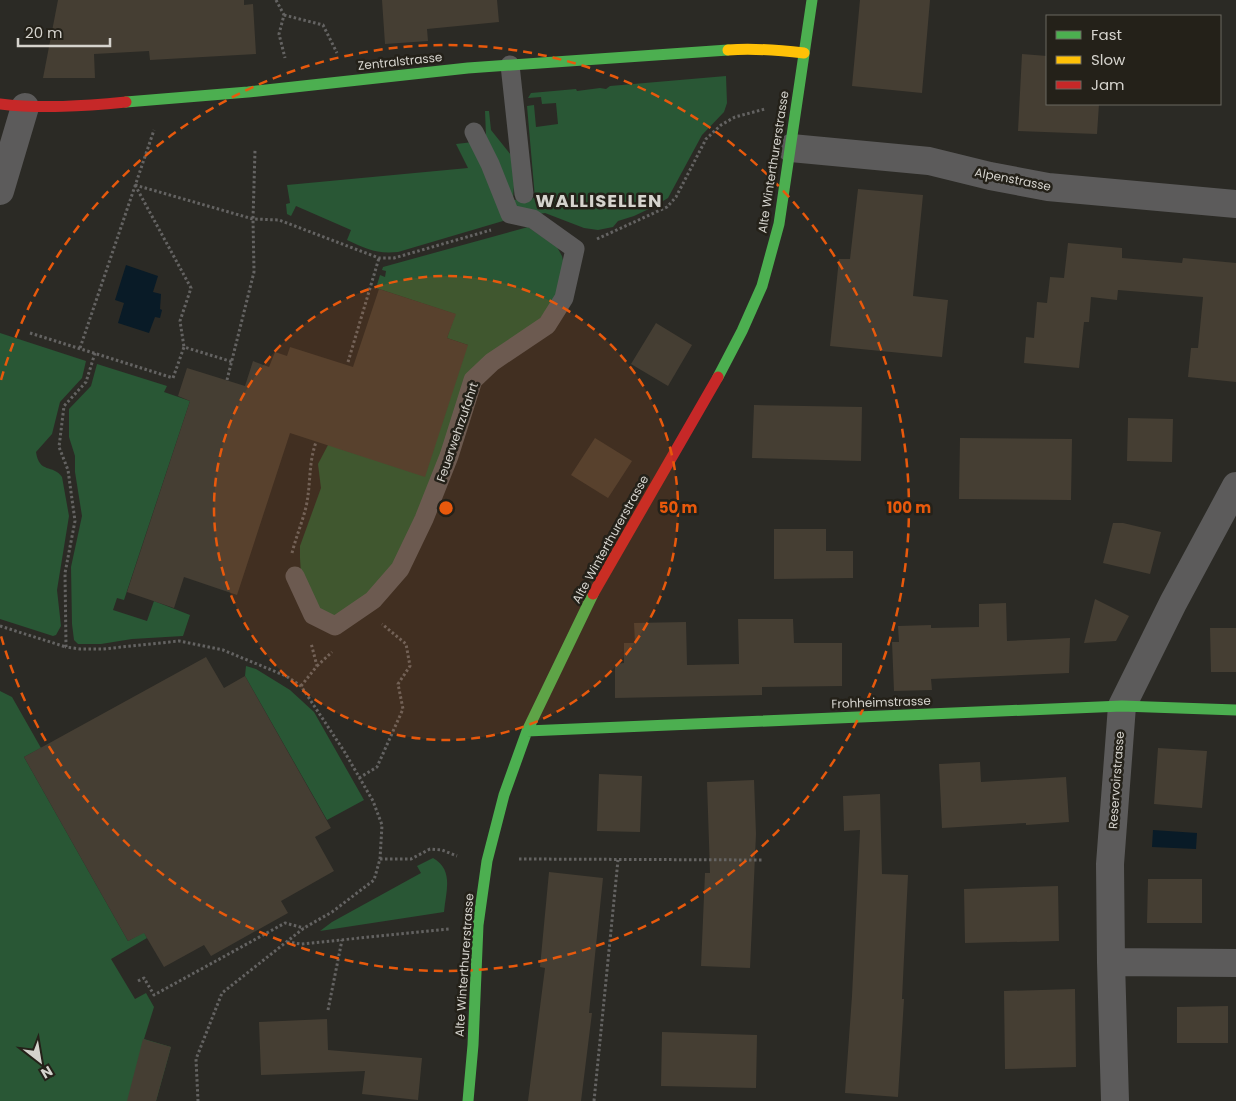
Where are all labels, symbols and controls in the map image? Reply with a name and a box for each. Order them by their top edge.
scale bar [18,15,110,47]
legend [1046,15,1221,105]
text: 20 m [25,22,63,43]
text: Fast [1091,24,1122,45]
street label: Zentralstrasse [357,48,443,74]
text: Slow [1091,49,1126,70]
text: Jam [1091,74,1125,95]
street label: Alte Winterthurerstrasse [753,90,793,234]
street label: Alpenstrasse [973,163,1053,195]
district label: WALLISELLEN [536,188,662,213]
street label: Feuerwehrzufahrt [432,380,482,484]
street label: Alte Winterthurerstrasse [568,472,652,606]
text: 50 m [659,497,697,518]
text: 100 m [887,497,931,518]
centre of rings [437,499,455,517]
street label: Frohheimstrasse [831,692,931,712]
street label: Reservoirstrasse [1104,731,1128,829]
street label: Alte Winterthurerstrasse [450,893,478,1037]
north arrow [15,1036,65,1086]
text: N [37,1061,56,1083]

